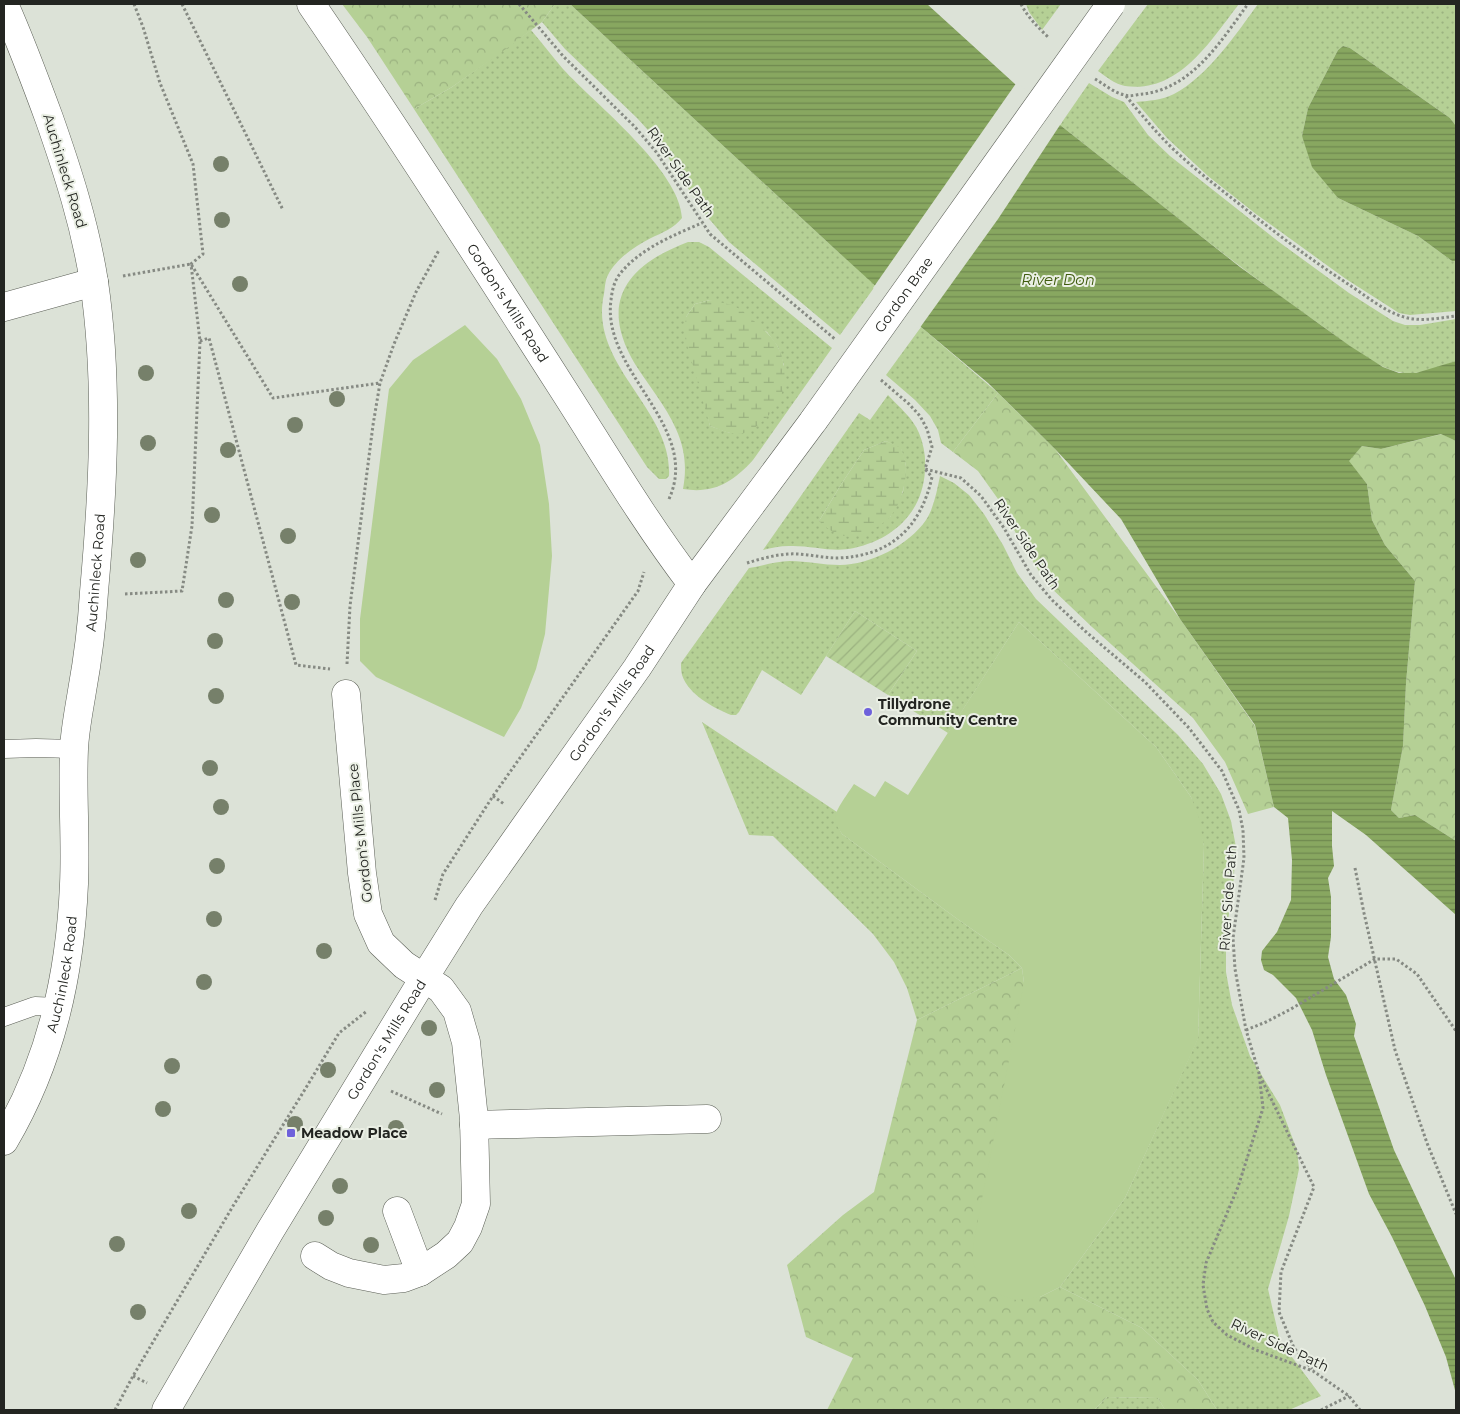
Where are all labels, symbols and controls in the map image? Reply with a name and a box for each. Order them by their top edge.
street label: Auchinleck Road [39,112,91,230]
street label: River Side Path [643,123,719,221]
street label: Gordon's Mills Road [463,240,553,366]
street label: Gordon Brae [870,253,937,336]
water label: River Don [1021,270,1095,289]
street label: River Side Path [990,495,1064,593]
street label: Auchinleck Road [82,513,109,632]
street label: Gordon's Mills Road [565,642,659,765]
place label: Tillydrone Community Centre [878,695,1017,729]
marker: Tillydrone Community Centre [862,706,874,718]
street label: Gordon's Mills Place [344,763,376,903]
street label: River Side Path [1215,844,1241,952]
street label: Auchinleck Road [42,915,81,1035]
street label: Gordon's Mills Road [343,976,430,1103]
place label: Meadow Place [301,1124,408,1142]
marker: Meadow Place [285,1127,297,1139]
street label: River Side Path [1228,1314,1332,1376]

